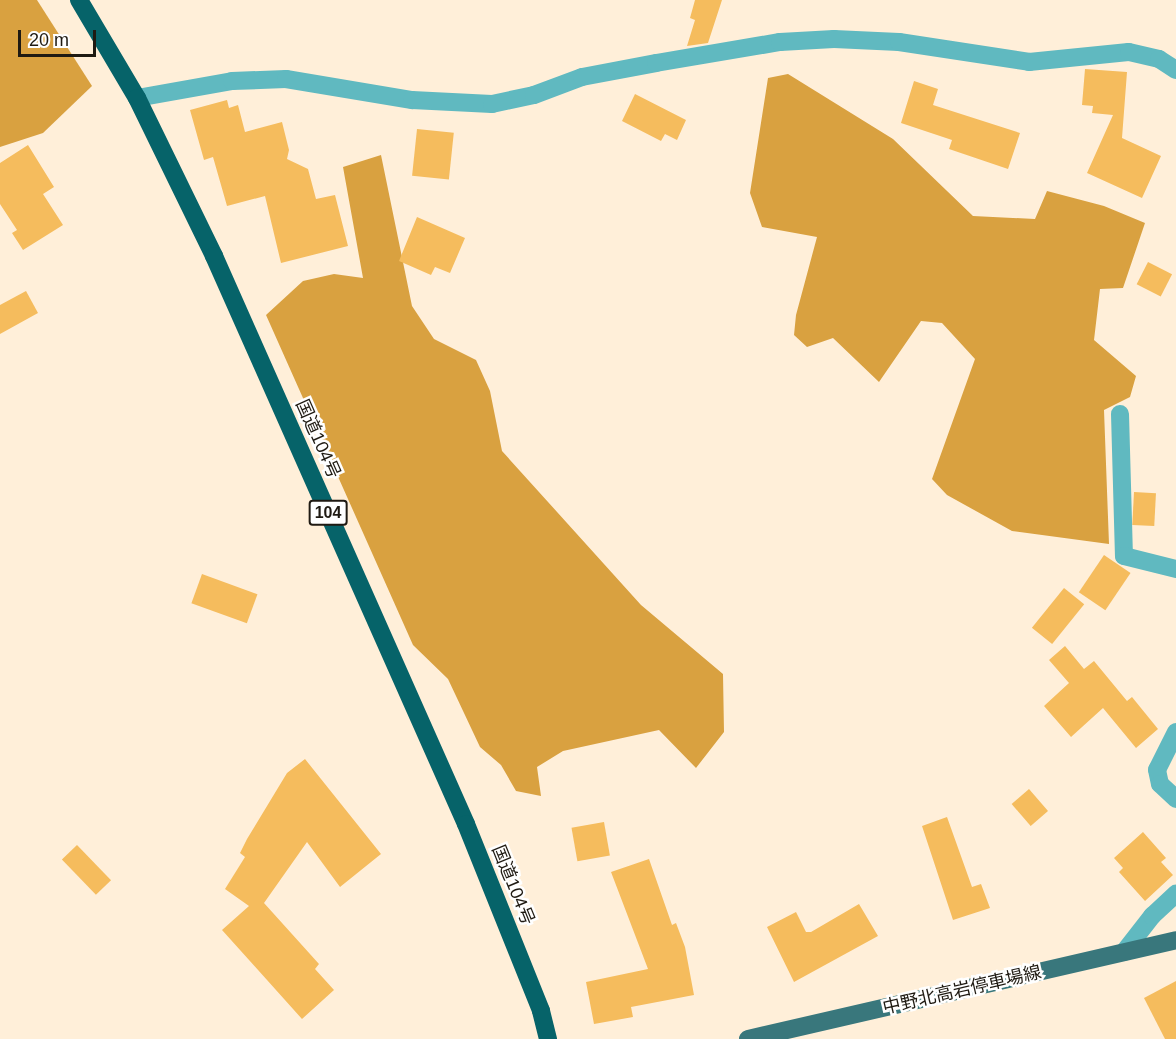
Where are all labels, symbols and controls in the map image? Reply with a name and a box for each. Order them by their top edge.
scale bar [21,18,99,56]
text: 20 m [29,30,69,50]
street label: 国道104号 [291,396,345,482]
road number: 104 [308,500,348,526]
street label: 国道104号 [487,842,539,928]
street label: 中野北高岩停車場線 [881,961,1043,1019]

